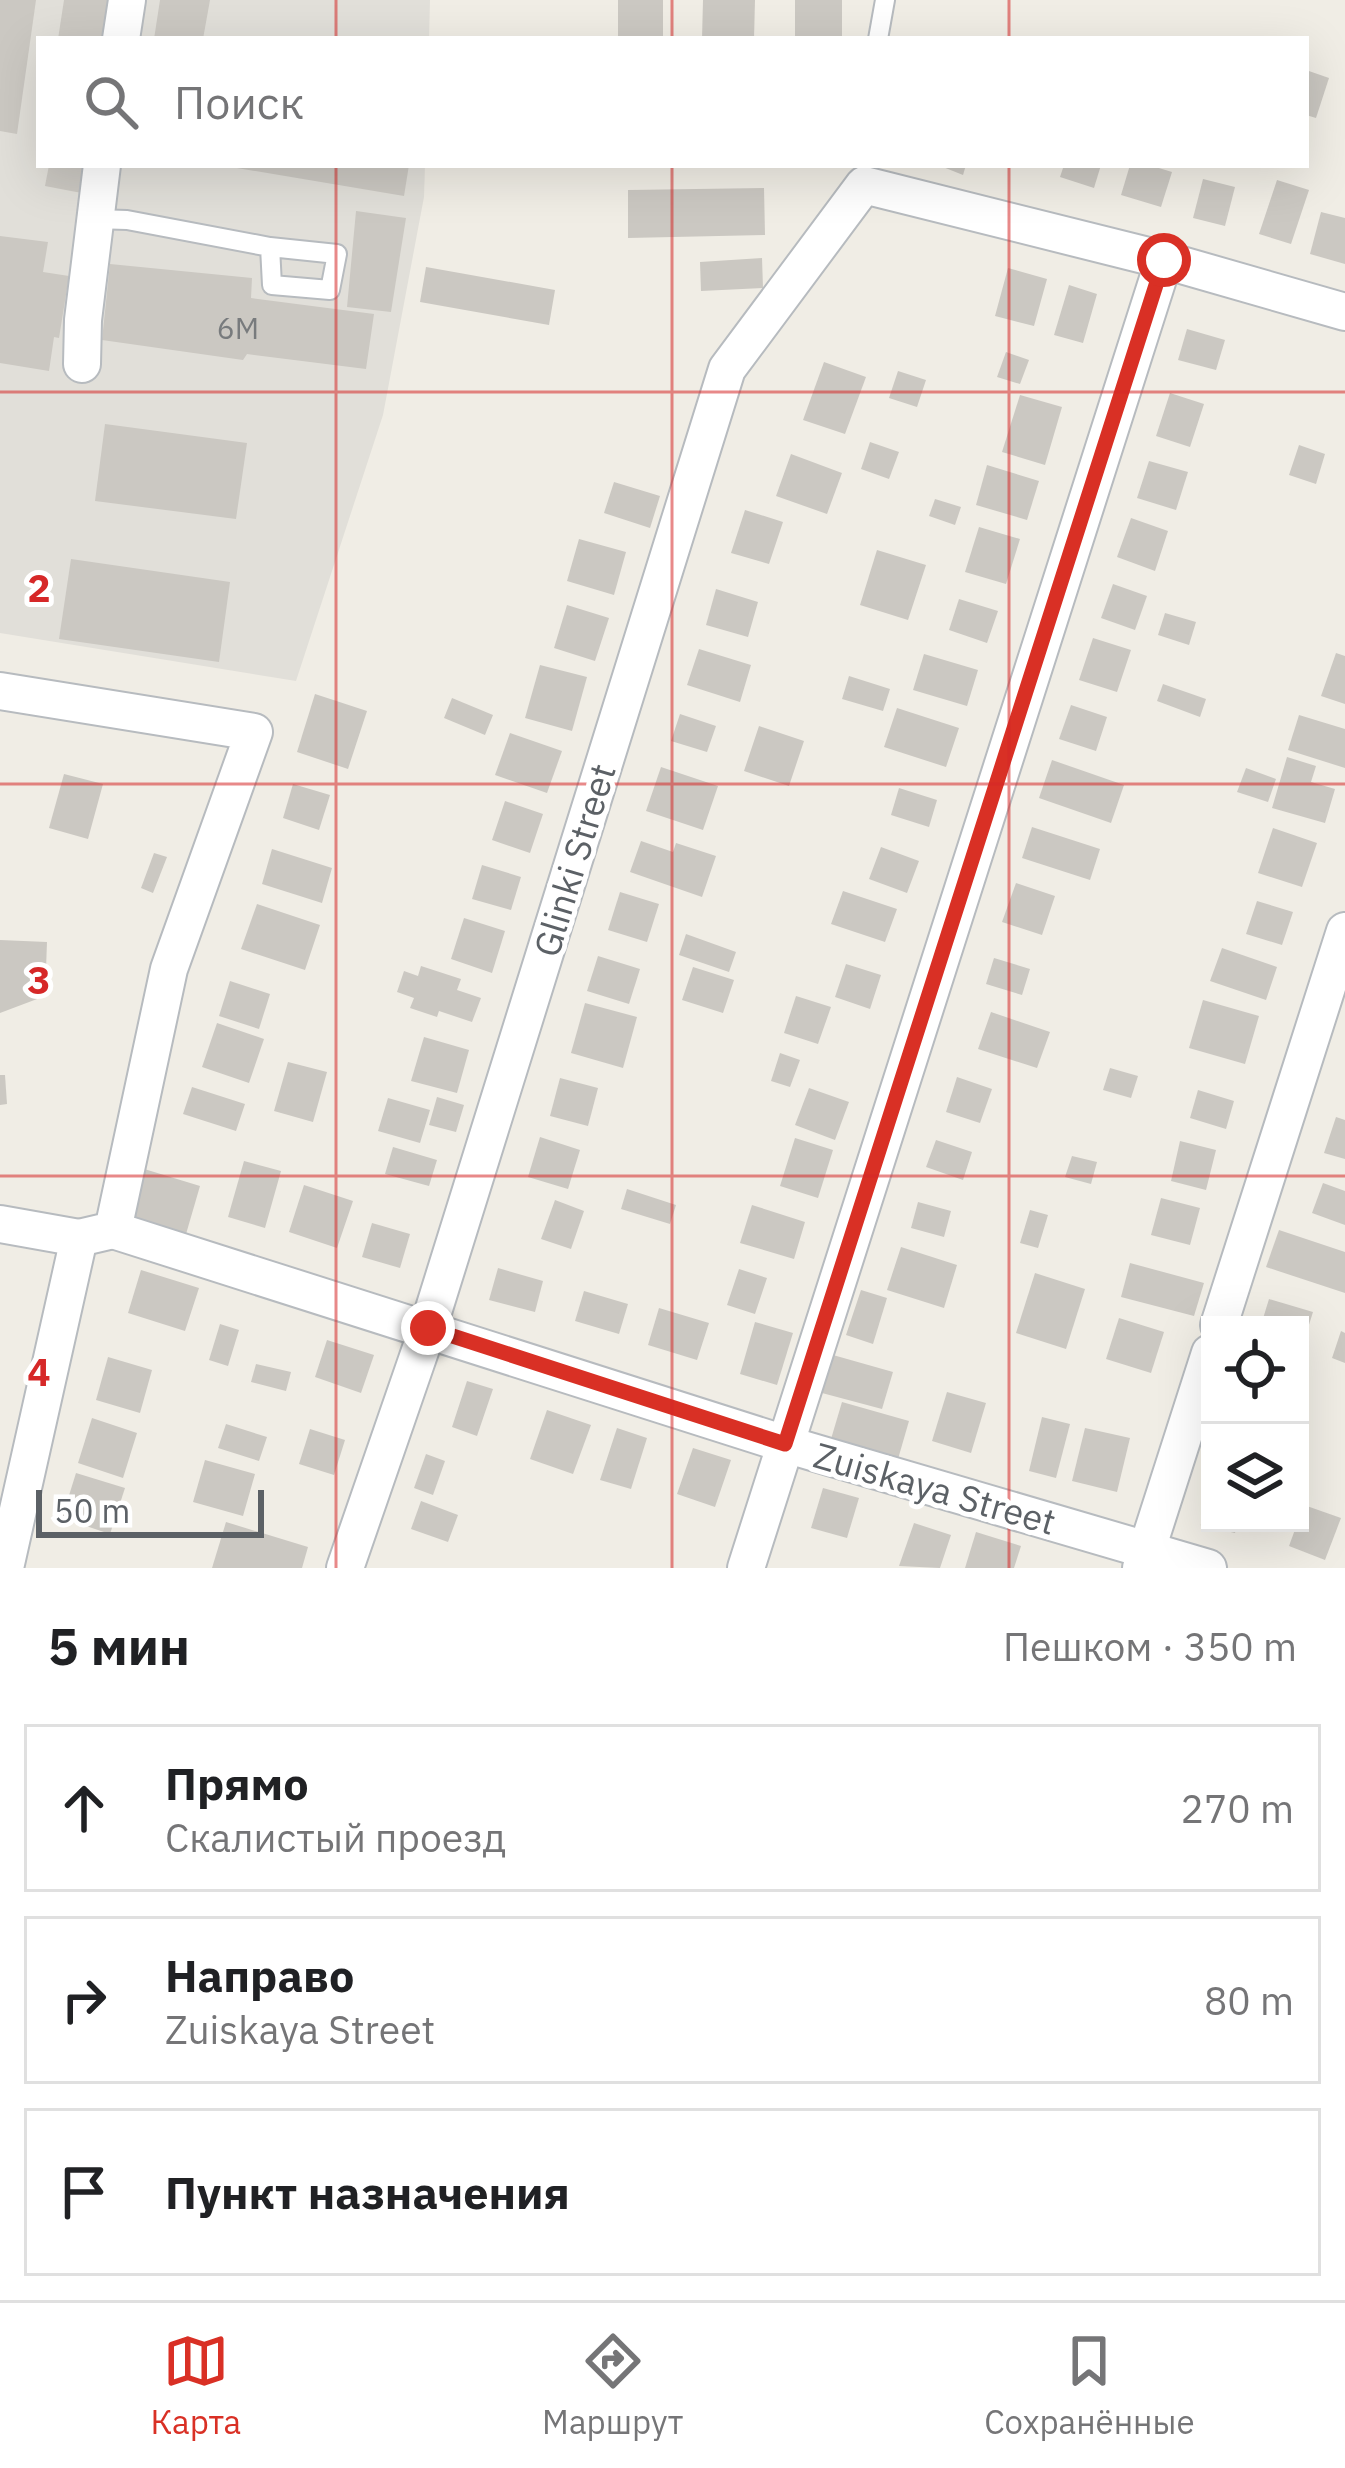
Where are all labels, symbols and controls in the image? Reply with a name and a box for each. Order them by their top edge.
search box [36,36,1309,168]
icon: search [78,69,144,135]
text: Поиск [174,73,304,131]
route start [1137,233,1191,287]
house number: 6М [217,308,259,347]
text: 2 [27,562,51,613]
street label: Glinki Street [522,758,626,962]
text: 3 [27,954,51,1005]
route end [401,1301,455,1355]
map controls [1201,1316,1309,1532]
button: locate [1201,1316,1309,1424]
text: 4 [27,1346,51,1397]
button: layers [1201,1424,1309,1532]
street label: Zuiskaya Street [809,1431,1061,1545]
scale bar [36,1484,264,1537]
text: 50 m [54,1489,130,1532]
text: 5 мин [48,1613,190,1679]
text: Пешком · 350 m [1003,1621,1297,1672]
text: Прямо [165,1754,309,1812]
icon: ahead [51,1775,117,1841]
text: 270 m [1181,1783,1294,1834]
text: Скалистый проезд [165,1812,506,1863]
text: Направо [165,1946,354,2004]
icon: right [51,1967,117,2033]
text: 80 m [1204,1975,1294,2026]
text: Zuiskaya Street [165,2004,435,2055]
icon: arrive [51,2159,117,2225]
text: Пункт назначения [165,2163,570,2221]
tab: Карта [150,2328,241,2443]
tab: Маршрут [542,2328,683,2443]
tab: Сохранённые [984,2328,1195,2443]

